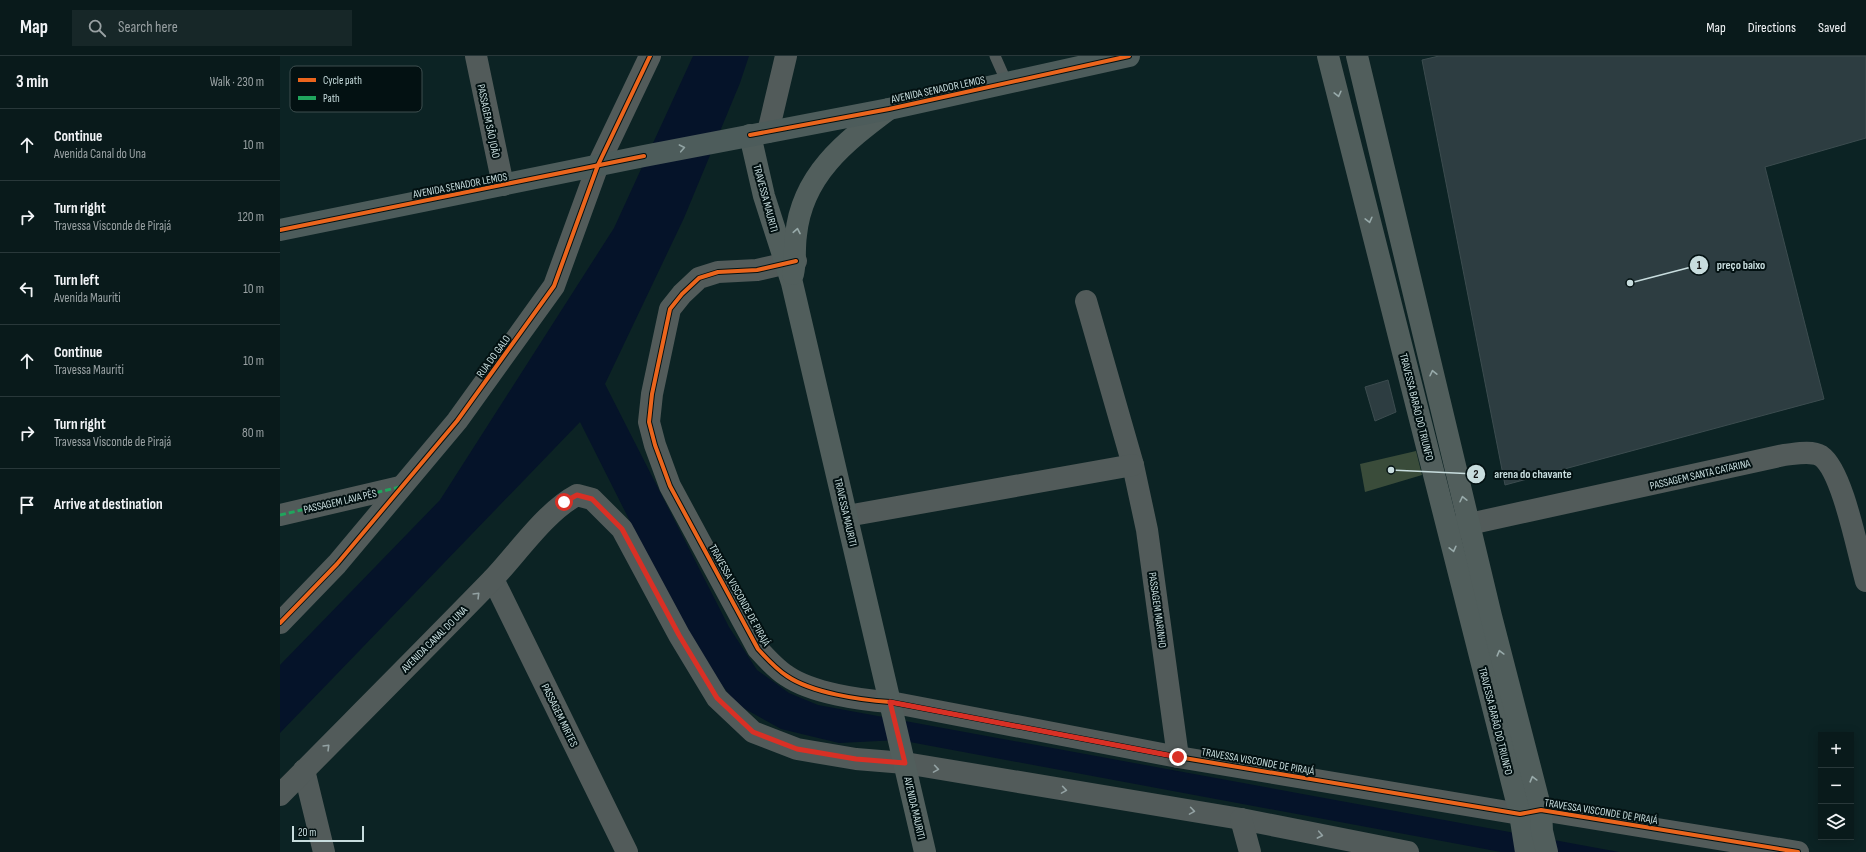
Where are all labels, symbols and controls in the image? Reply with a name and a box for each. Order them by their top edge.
search box [72,10,352,46]
text: Map [20,16,48,39]
icon: search [86,17,108,39]
text: Search here [118,18,178,37]
text: Map [1706,19,1726,36]
text: Directions [1748,19,1796,36]
text: Saved [1818,19,1846,36]
legend [290,66,422,112]
text: 3 min [16,72,49,92]
street label: AVENIDA SENADOR LEMOS [889,73,987,106]
text: Walk · 230 m [210,74,264,90]
text: Cycle path [323,74,362,87]
street label: PASSAGEM SÃO JOÃO [474,83,504,159]
one-way arrow [1333,91,1341,97]
text: Path [323,92,340,105]
text: Continue [54,127,103,146]
icon: ahead [16,134,38,156]
text: 10 m [243,137,264,153]
one-way arrow [679,145,685,153]
text: Avenida Canal do Una [54,146,146,162]
street label: TRAVESSA MAURITI [750,163,781,233]
street label: AVENIDA SENADOR LEMOS [411,170,509,201]
text: Turn right [54,199,106,218]
icon: right [16,206,38,228]
text: 120 m [238,209,264,225]
one-way arrow [1365,217,1373,223]
text: Travessa Visconde de Pirajá [54,218,171,234]
one-way arrow [792,228,801,234]
callout: preço baixo [1689,253,1774,277]
text: 1 [1697,258,1702,273]
text: preço baixo [1717,258,1765,273]
text: Turn left [54,271,99,290]
icon: left [16,278,38,300]
text: 10 m [243,281,264,297]
text: Avenida Mauriti [54,290,121,306]
street label: RUA DO GALO [474,333,513,380]
text: Continue [54,343,103,362]
icon: ahead [16,350,38,372]
street label: TRAVESSA BARÃO DO TRIUNFO [1397,352,1437,462]
text: 10 m [243,353,264,369]
text: Travessa Mauriti [54,362,124,378]
one-way arrow [1429,370,1437,376]
text: Turn right [54,415,106,434]
icon: right [16,422,38,444]
text: 80 m [242,425,264,441]
text: Travessa Visconde de Pirajá [54,434,171,450]
street label: PASSAGEM SANTA CATARINA [1649,457,1752,492]
callout: arena do chavante [1466,462,1579,486]
text: 2 [1473,467,1479,482]
text: arena do chavante [1494,467,1572,482]
street label: TRAVESSA MAURITI [831,477,860,548]
street label: PASSAGEM LAVA PÉS [302,487,378,516]
route start [555,493,573,511]
icon: arrive [16,494,38,516]
text: Arrive at destination [54,495,163,514]
one-way arrow [1459,496,1467,503]
street label: TRAVESSA VISCONDE DE PIRAJÁ [706,542,773,649]
one-way arrow [1448,546,1457,553]
street label: PASSAGEM MARINHO [1146,571,1169,649]
one-way arrow [473,592,480,600]
street label: AVENIDA CANAL DO UNA [398,603,470,676]
one-way arrow [1497,650,1505,656]
street label: TRAVESSA BARÃO DO TRIUNFO [1476,666,1516,776]
street label: PASSAGEM MIRTES [539,682,581,749]
map controls [1818,732,1854,840]
button: + [1818,732,1854,768]
one-way arrow [322,744,330,752]
street label: TRAVESSA VISCONDE DE PIRAJÁ [1201,745,1316,778]
route end [1169,748,1187,766]
one-way arrow [933,764,939,772]
button: − [1818,768,1854,804]
street label: AVENIDA MAURITI [901,774,928,841]
one-way arrow [1530,775,1538,782]
one-way arrow [1061,785,1067,794]
street label: TRAVESSA VISCONDE DE PIRAJÁ [1543,796,1659,827]
button: layers [1818,804,1854,840]
one-way arrow [1189,806,1196,815]
scale bar [292,824,364,843]
text: 20 m [298,826,316,839]
one-way arrow [1317,830,1323,838]

